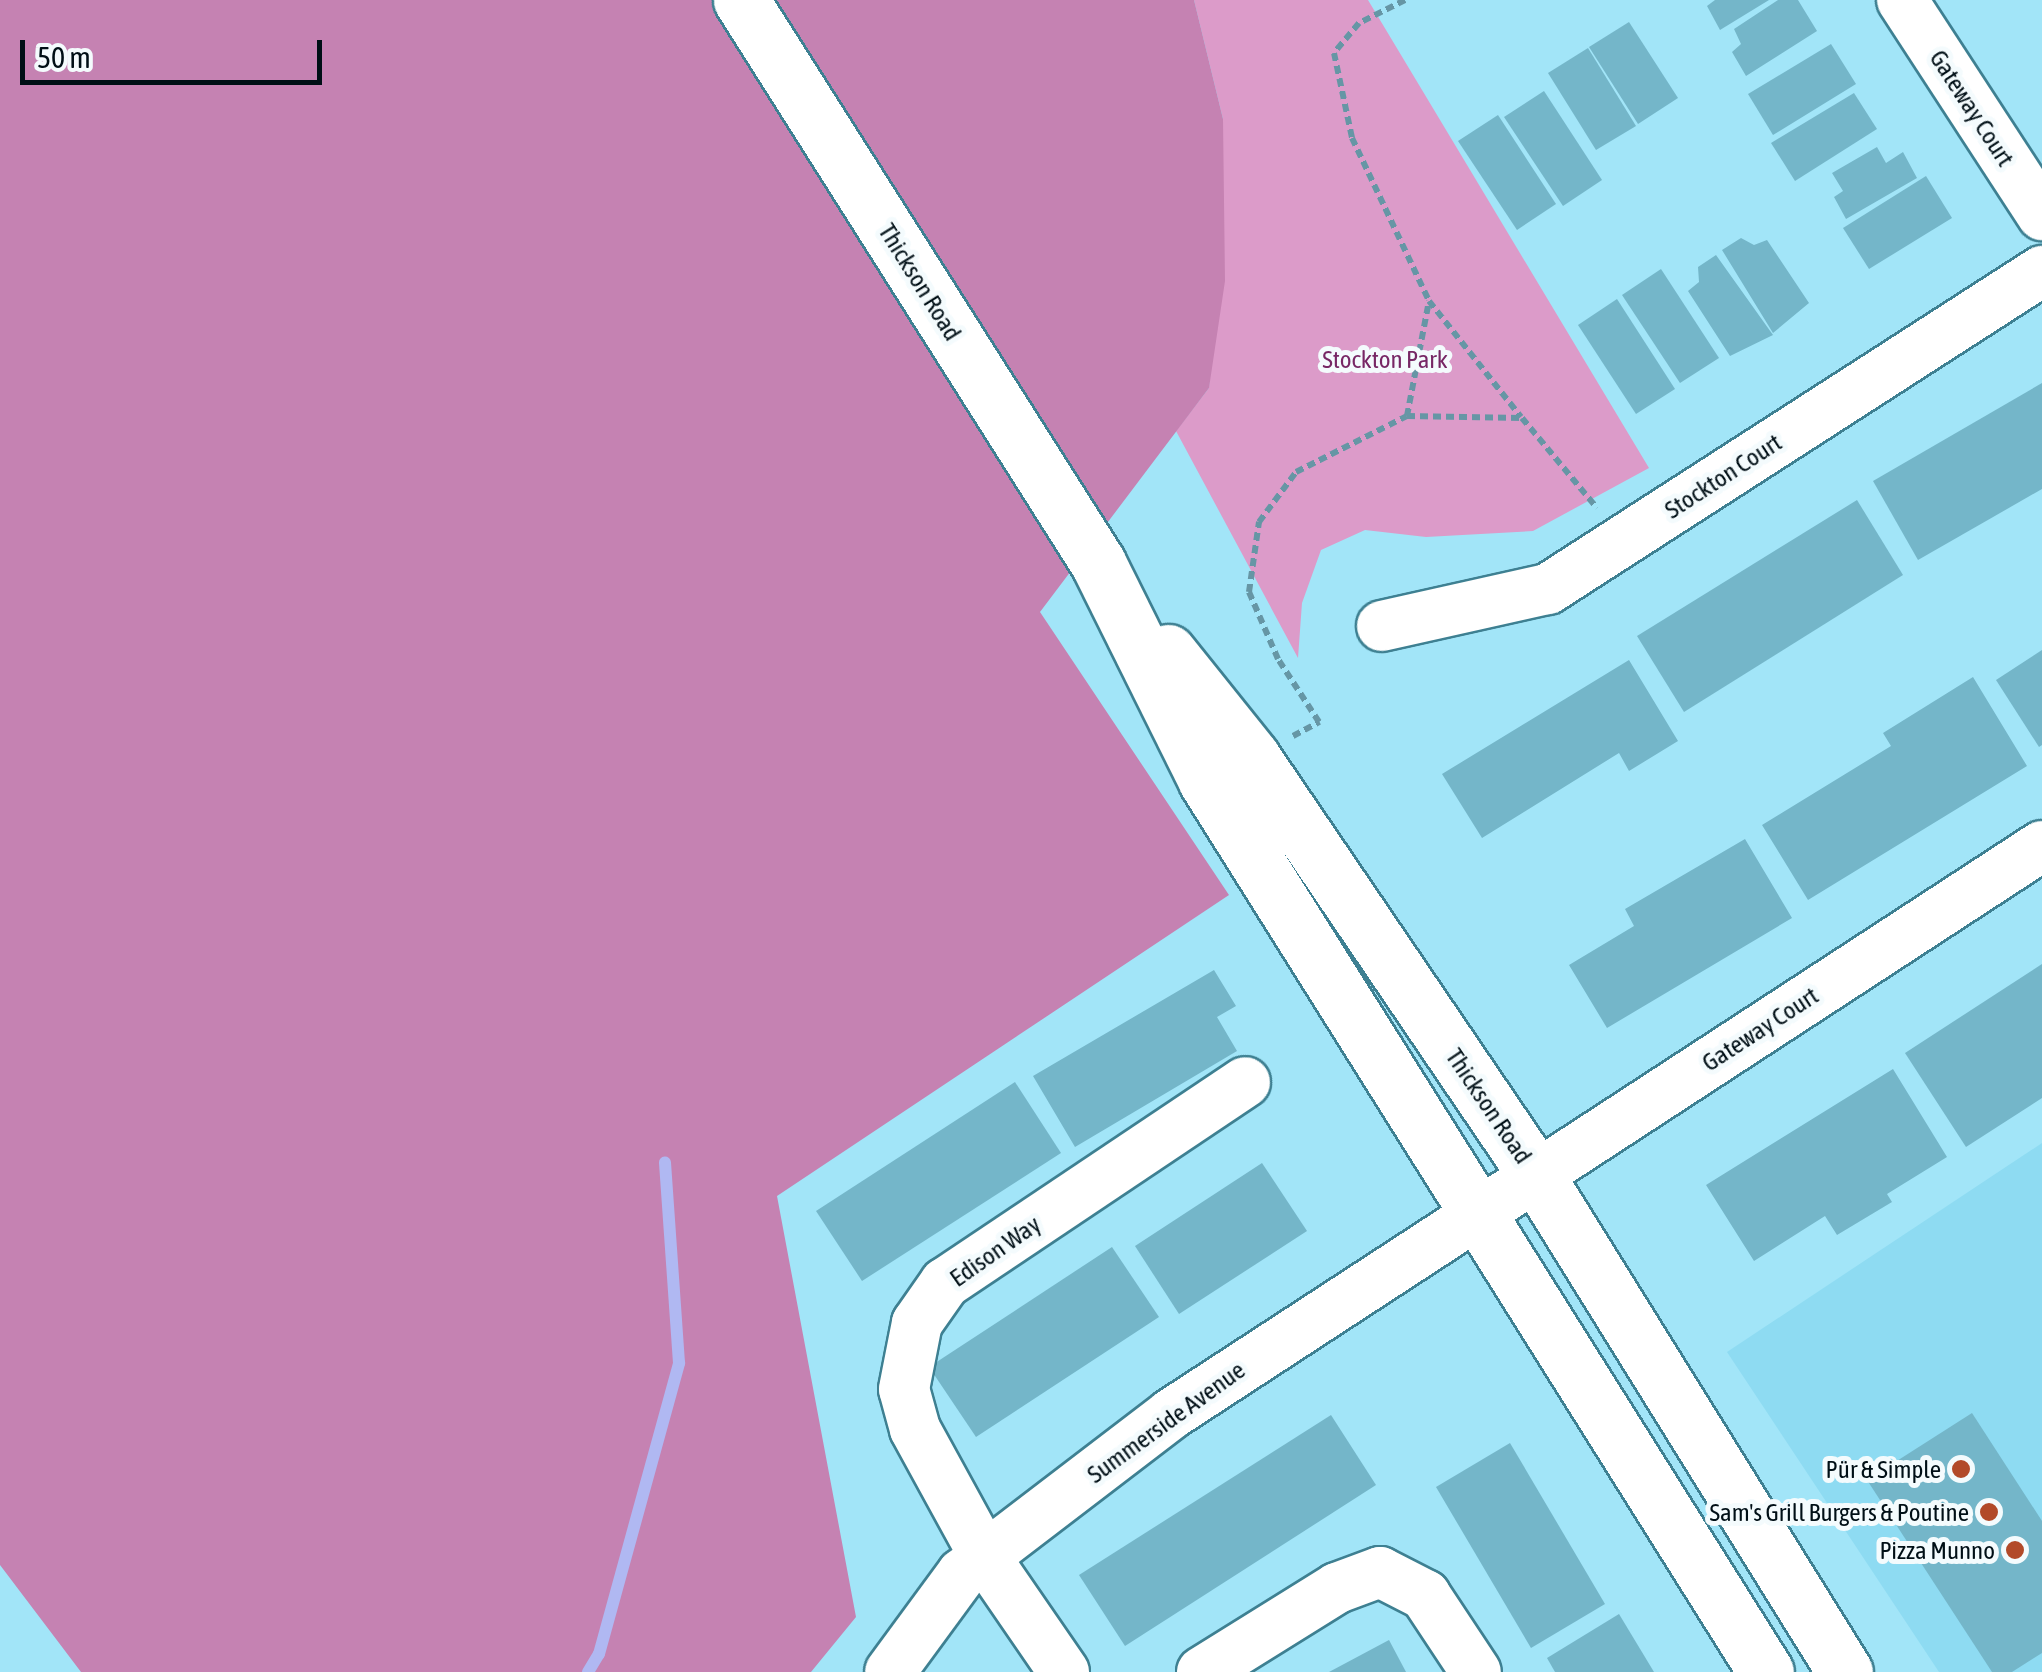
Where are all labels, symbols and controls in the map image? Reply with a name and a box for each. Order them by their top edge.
scale bar [25,20,328,82]
text: 50 m [37,40,91,74]
street label: Gateway Court [1923,44,2021,172]
street label: Thickson Road [872,218,968,346]
park label: Stockton Park [1322,344,1448,374]
street label: Stockton Court [1659,427,1787,525]
street label: Gateway Court [1696,980,1824,1078]
street label: Thickson Road [1440,1043,1538,1169]
street label: Edison Way [944,1209,1046,1293]
street label: Summerside Avenue [1081,1355,1251,1489]
place label: Pür & Simple [1826,1454,1941,1484]
marker: Pür & Simple [1950,1458,1972,1480]
place label: Sam's Grill Burgers & Poutine [1710,1497,1969,1527]
marker: Sam's Grill Burgers & Poutine [1978,1501,2000,1523]
place label: Pizza Munno [1880,1535,1995,1565]
marker: Pizza Munno [2004,1539,2026,1561]

